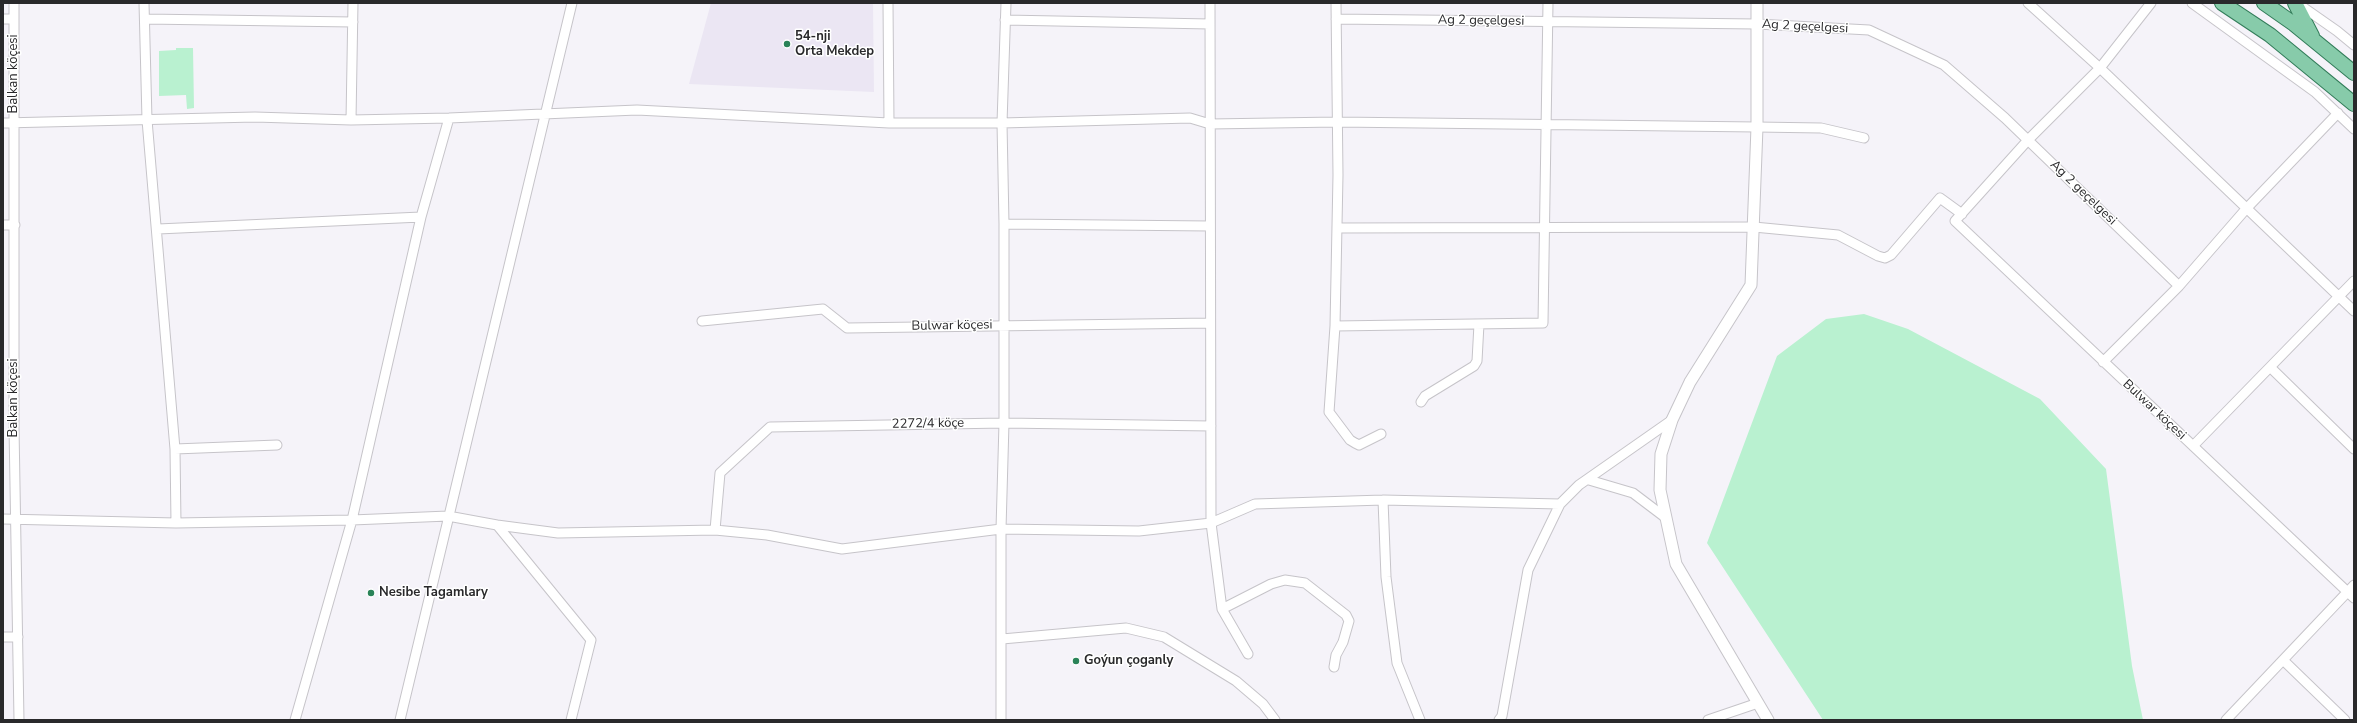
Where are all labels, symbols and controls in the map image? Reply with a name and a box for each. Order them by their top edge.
street label: Ag 2 geçelgesi [1438,12,1524,30]
street label: Ag 2 geçelgesi [1761,17,1849,37]
place label: 54-nji Orta Mekdep [795,29,874,60]
street label: Balkan köçesi [6,34,22,114]
marker: 54-nji Orta Mekdep [782,39,792,49]
street label: Ag 2 geçelgesi [2046,157,2120,229]
street label: Bulwar köçesi [911,317,993,335]
street label: Balkan köçesi [6,358,22,438]
street label: Bulwar köçesi [2119,377,2189,443]
street label: 2272/4 köçe [892,416,964,432]
place label: Nesibe Tagamlary [379,585,488,601]
marker: Nesibe Tagamlary [366,588,376,598]
place label: Goýun çoganly [1084,653,1173,669]
marker: Goýun çoganly [1071,656,1081,666]

